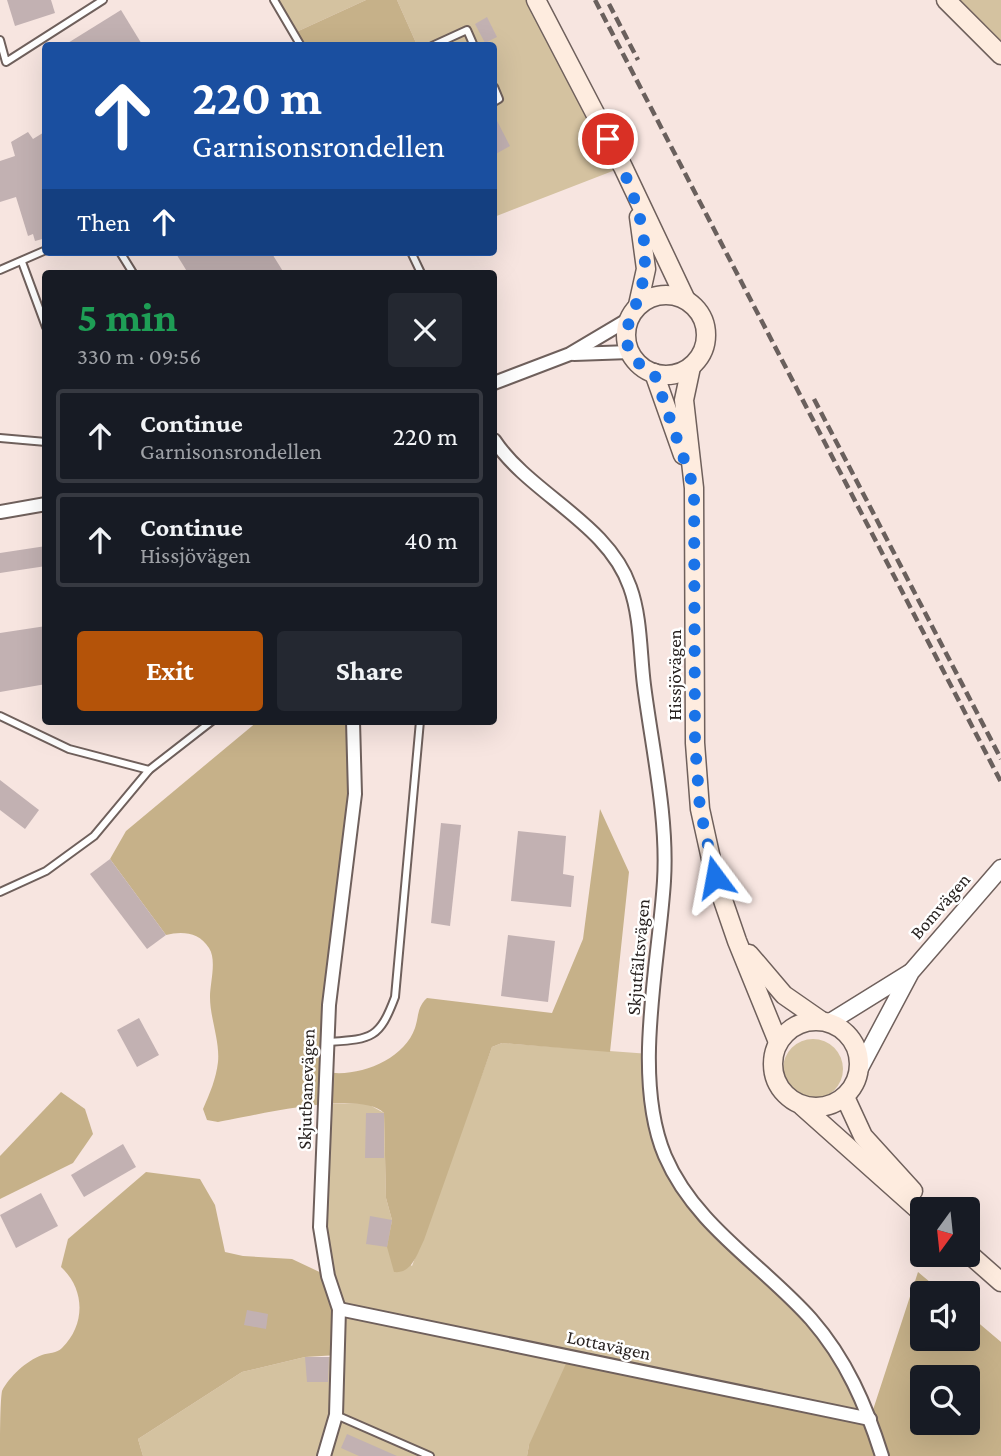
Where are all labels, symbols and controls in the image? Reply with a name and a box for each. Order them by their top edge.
icon: ahead [77,70,168,161]
text: 220 m [192,70,322,125]
pin [578,109,638,169]
icon: arrive [589,120,627,158]
text: Garnisonsrondellen [192,128,445,164]
icon: ahead [145,203,183,241]
text: Then [77,208,131,237]
text: 5 min [77,293,178,340]
button: close [388,293,462,367]
text: 330 m · 09:56 [77,343,201,369]
text: Continue [140,409,243,438]
icon: ahead [81,417,119,455]
text: 220 m [393,422,458,451]
text: Garnisonsrondellen [140,438,322,464]
text: Continue [140,513,243,542]
icon: ahead [81,521,119,559]
text: 40 m [404,526,458,555]
text: Hissjövägen [140,542,251,568]
street label: Hissjövägen [664,629,686,721]
button: Exit [77,631,263,711]
button: Share [277,631,462,711]
position arrow [678,840,752,914]
street label: Bomvägen [906,869,974,943]
street label: Skjutfältsvägen [622,898,655,1016]
street label: Skjutbanevägen [293,1028,320,1150]
north arrow [910,1197,980,1267]
map controls [910,1197,980,1435]
button: sound [910,1281,980,1351]
street label: Lottavägen [565,1326,653,1364]
button: search [910,1365,980,1435]

